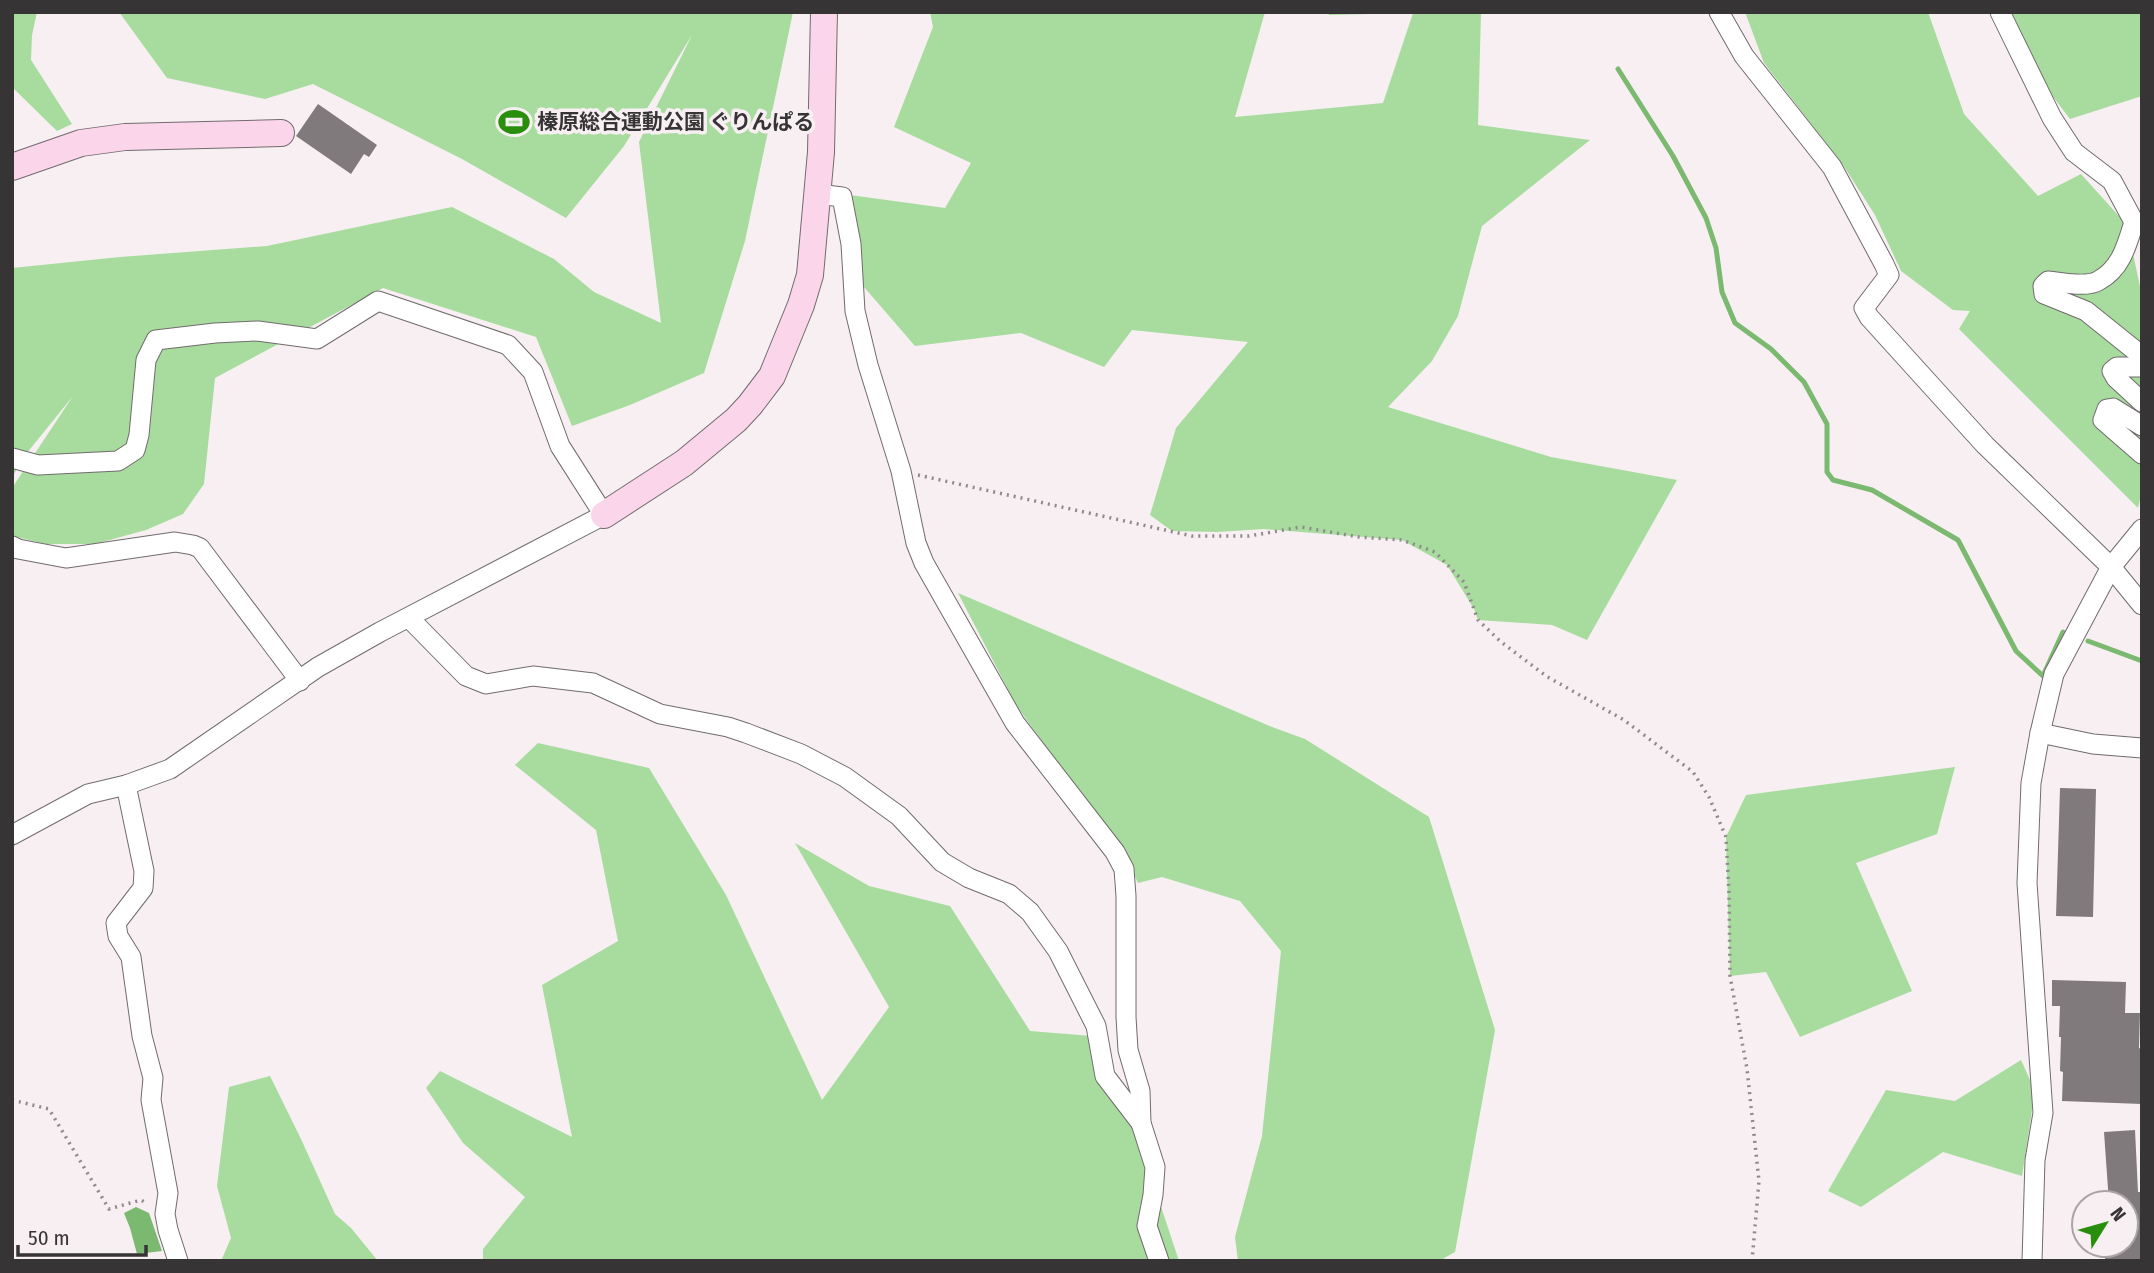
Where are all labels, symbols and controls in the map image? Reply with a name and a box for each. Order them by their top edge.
sports icon: 榛原総合運動公園 ぐりんぱる [497,105,531,139]
place label: 榛原総合運動公園 ぐりんぱる [537,109,814,135]
north arrow [2070,1189,2140,1259]
text: N [2106,1203,2131,1226]
scale bar [18,1214,145,1258]
text: 50 m [28,1225,70,1251]

